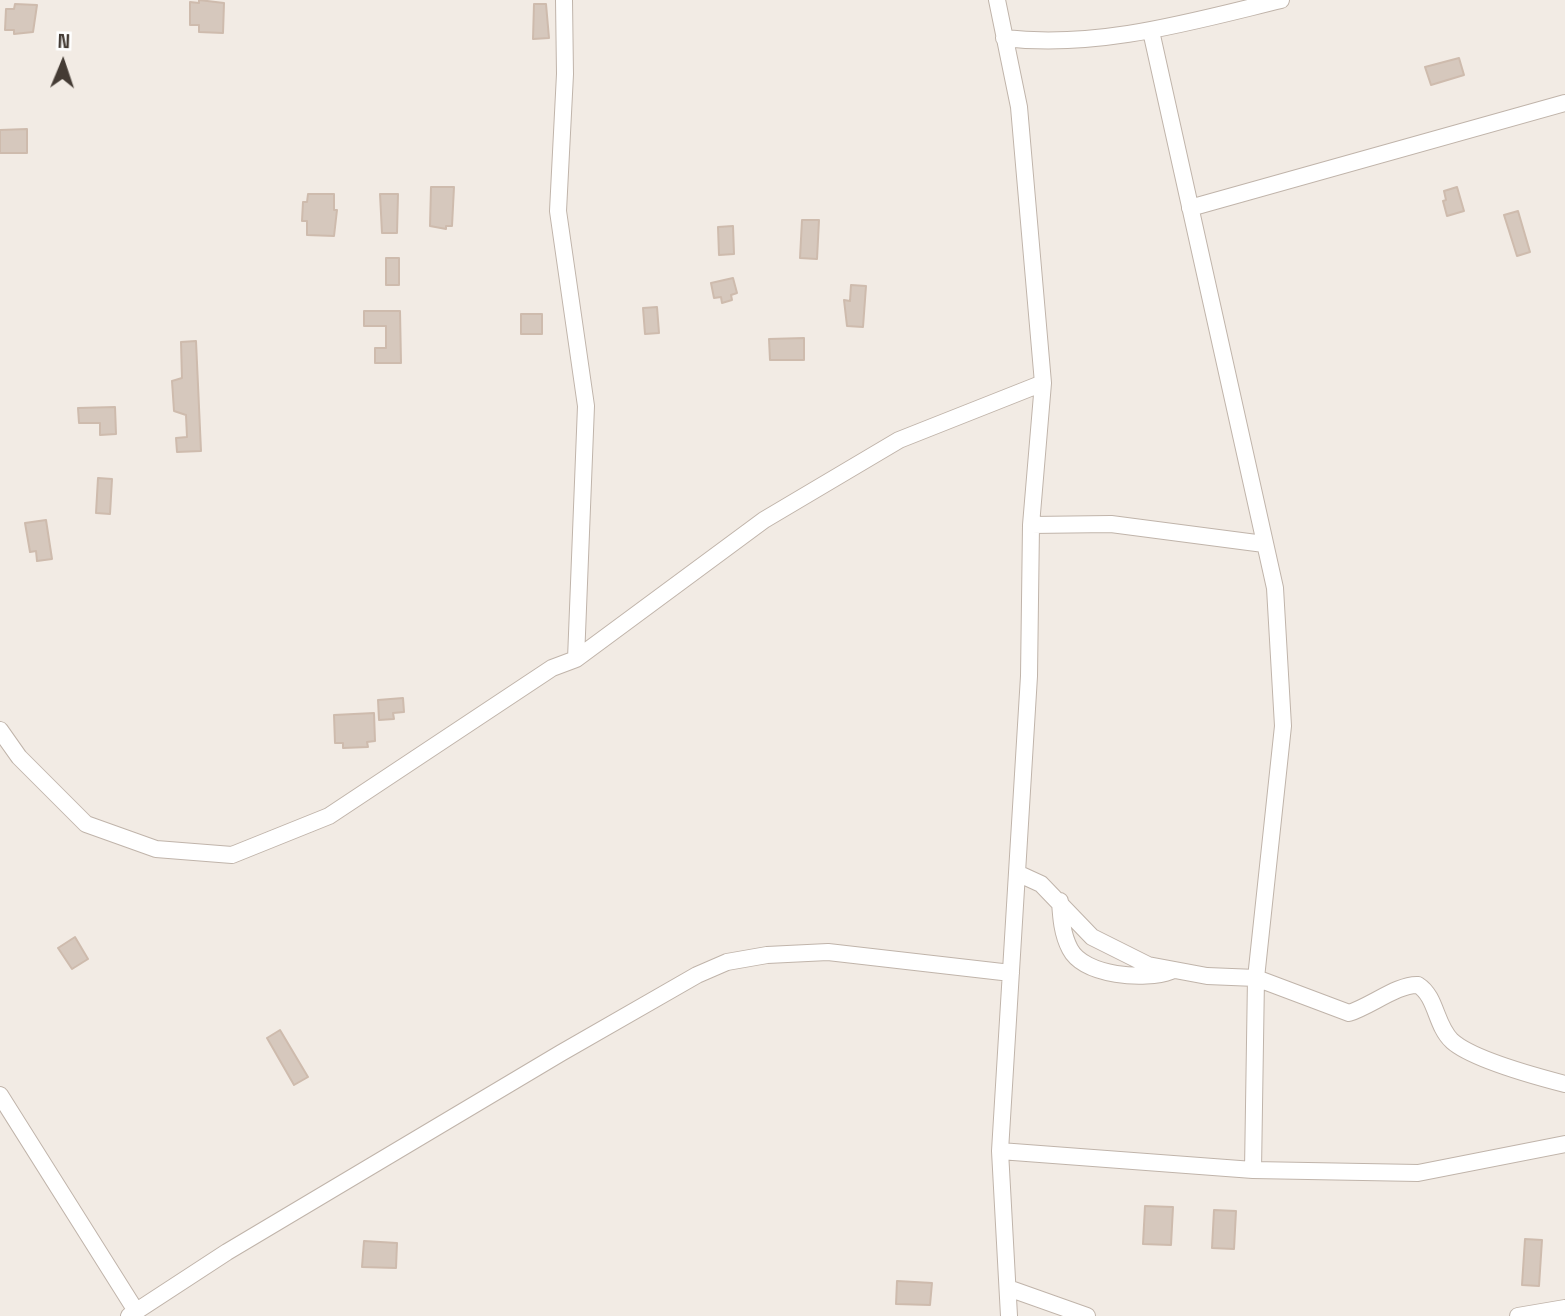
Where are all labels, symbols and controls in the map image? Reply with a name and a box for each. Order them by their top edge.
north arrow [28,28,98,98]
text: N [57,29,71,54]

